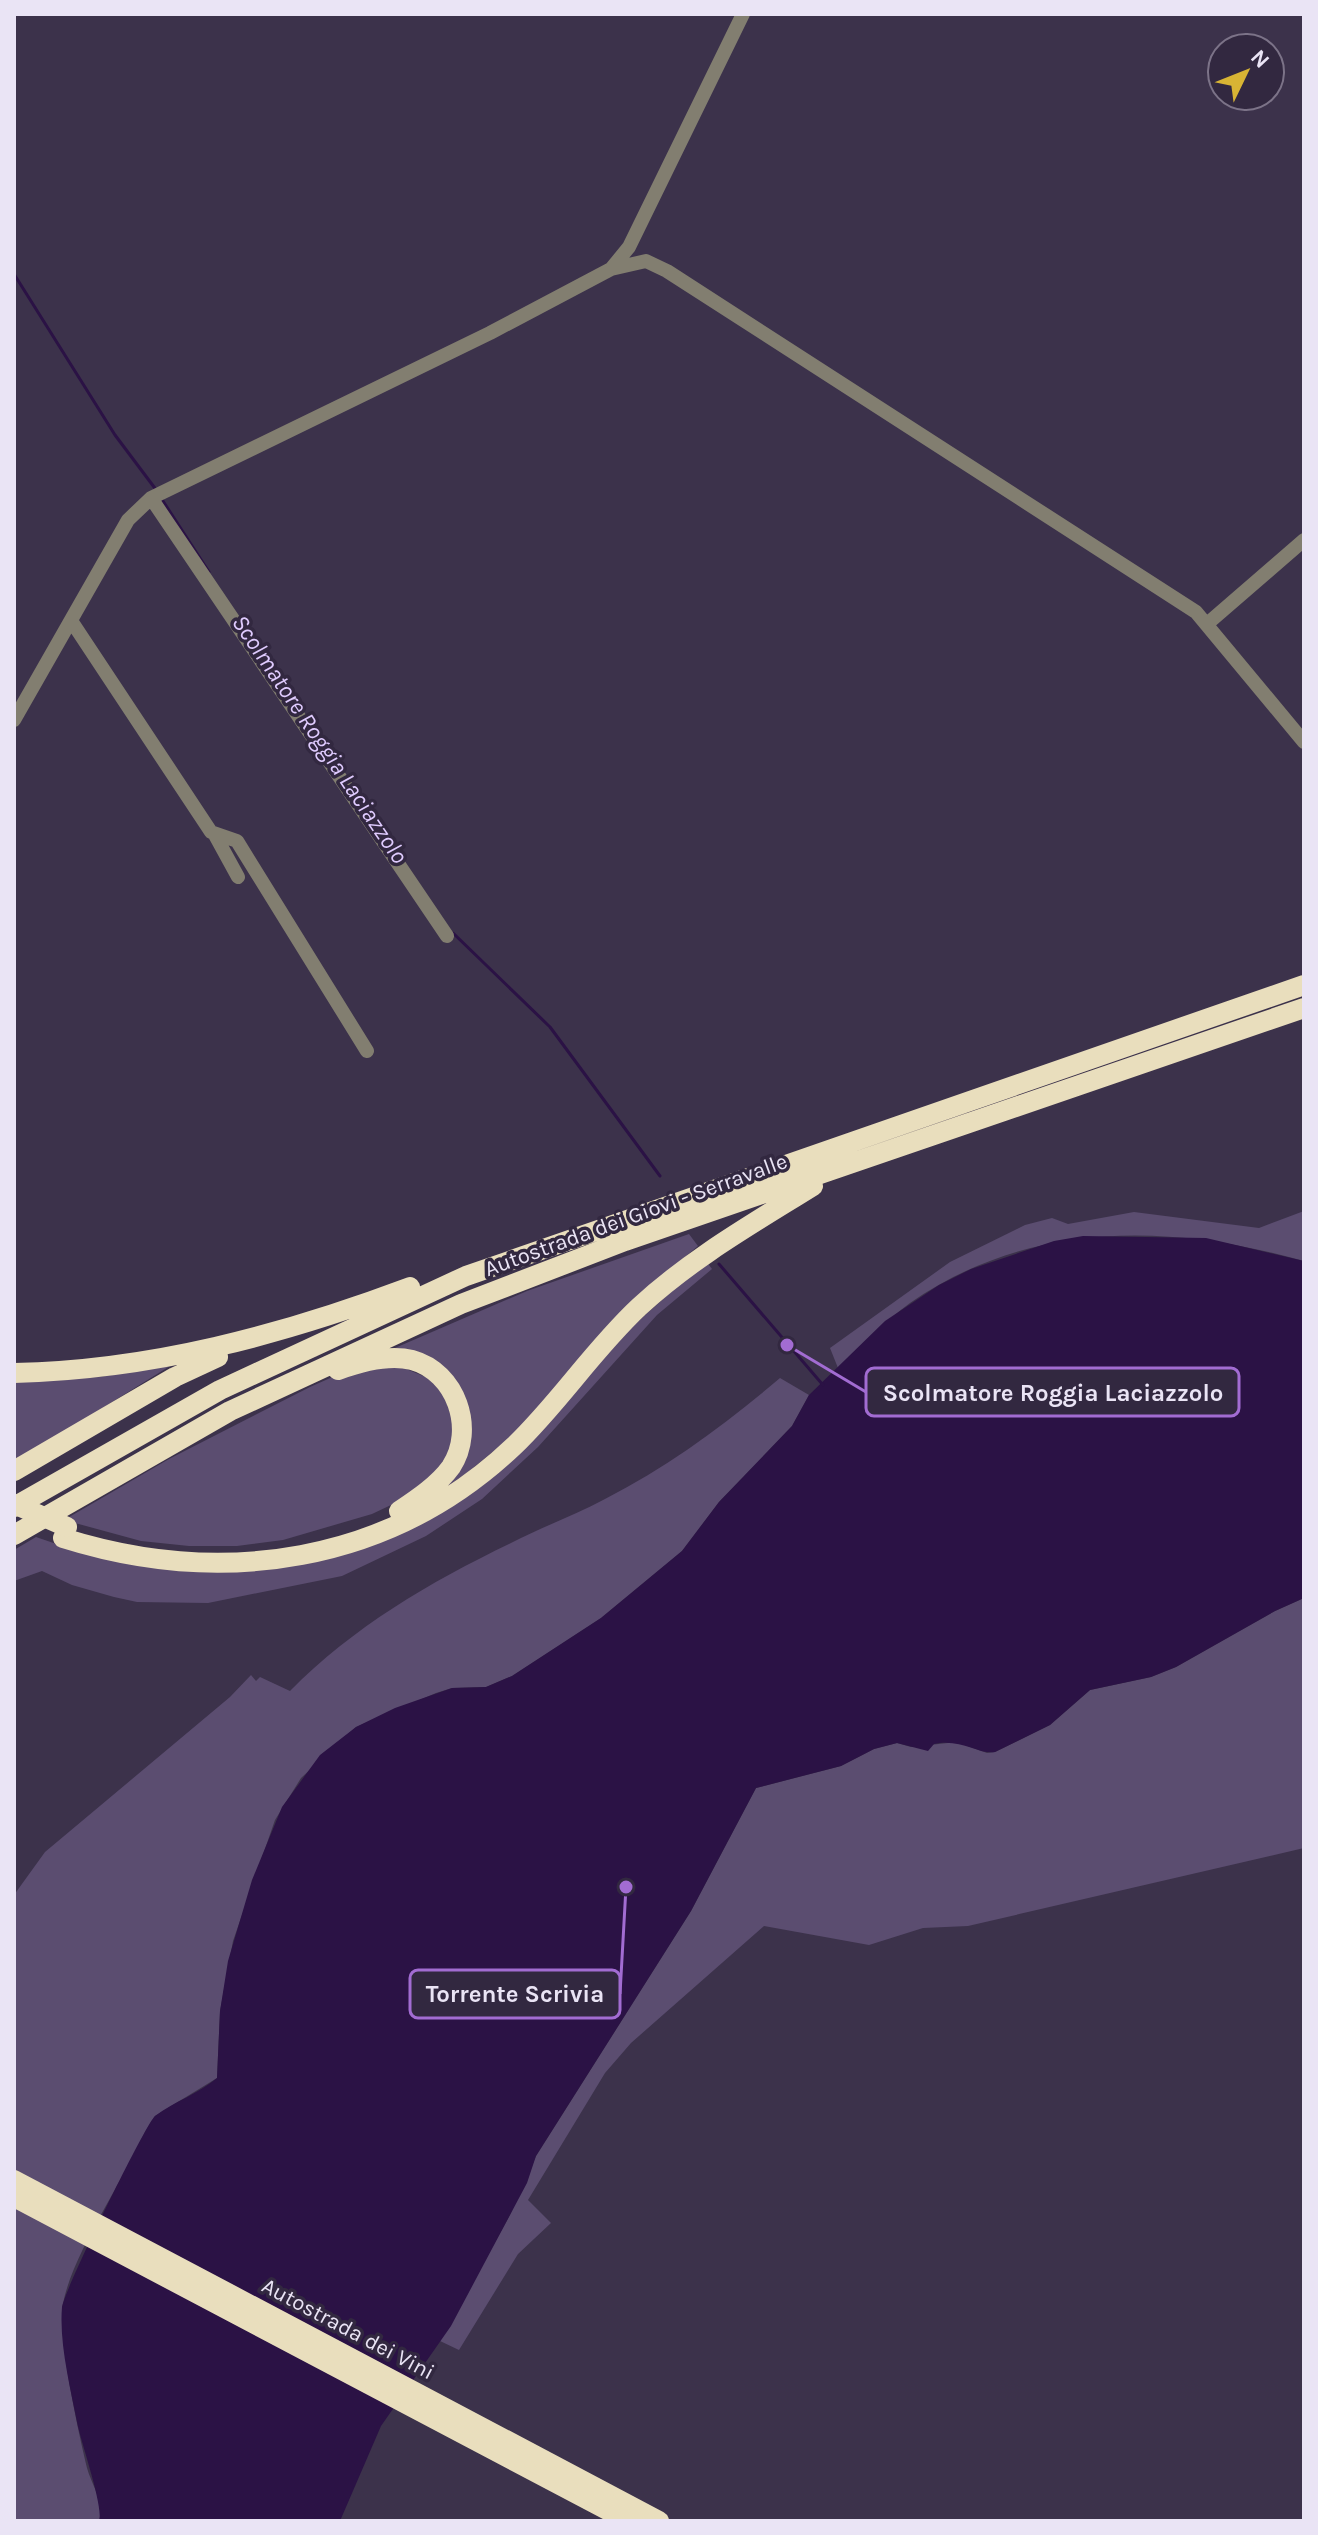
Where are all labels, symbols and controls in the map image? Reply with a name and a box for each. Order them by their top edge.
north arrow [1206,32,1286,112]
text: N [1245,44,1275,74]
water label: Scolmatore Roggia Laciazzolo [226,609,414,869]
street label: Autostrada dei Giovi - Serravalle [481,1148,791,1282]
callout: Scolmatore Roggia Laciazzolo [866,1368,1239,1416]
text: Scolmatore Roggia Laciazzolo [883,1379,1223,1407]
callout: Torrente Scrivia [410,1970,620,2018]
text: Torrente Scrivia [426,1980,604,2008]
street label: Autostrada dei Vini [257,2273,439,2385]

